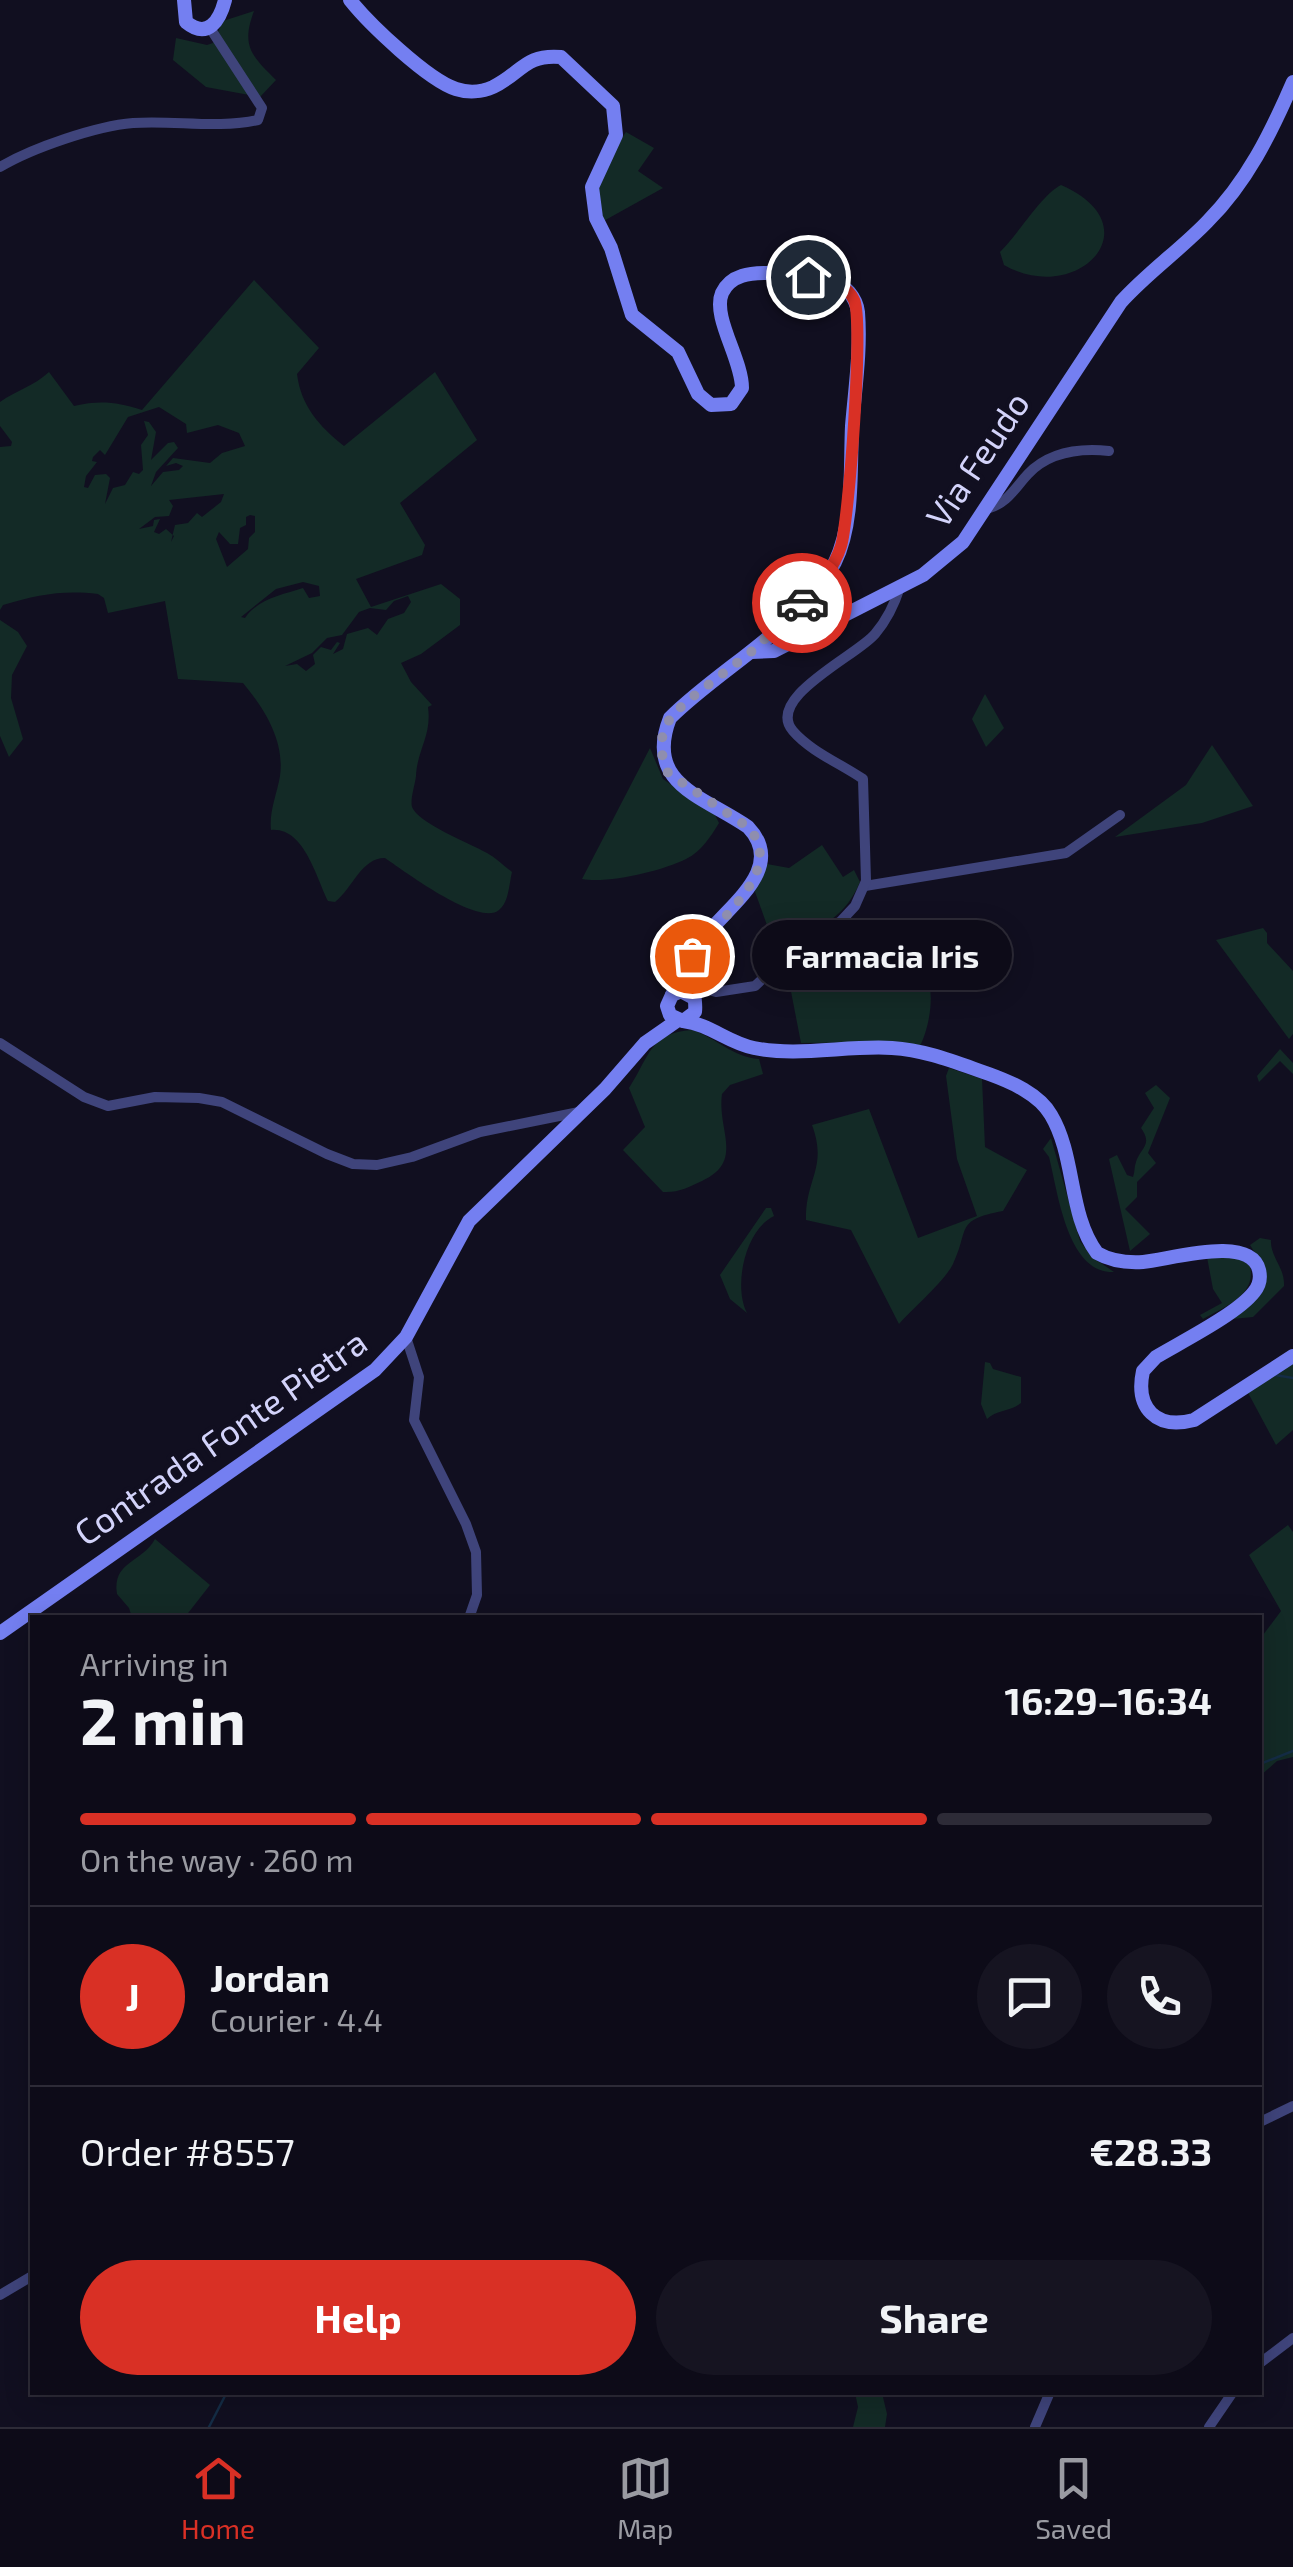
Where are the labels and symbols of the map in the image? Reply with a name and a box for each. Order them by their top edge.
pin [766,235,851,320]
street label: Via Feudo [916,383,1037,534]
courier [752,553,852,653]
pin [650,914,735,999]
callout: Farmacia Iris [752,921,1012,991]
street label: Contrada Fonte Pietra [66,1320,374,1553]

